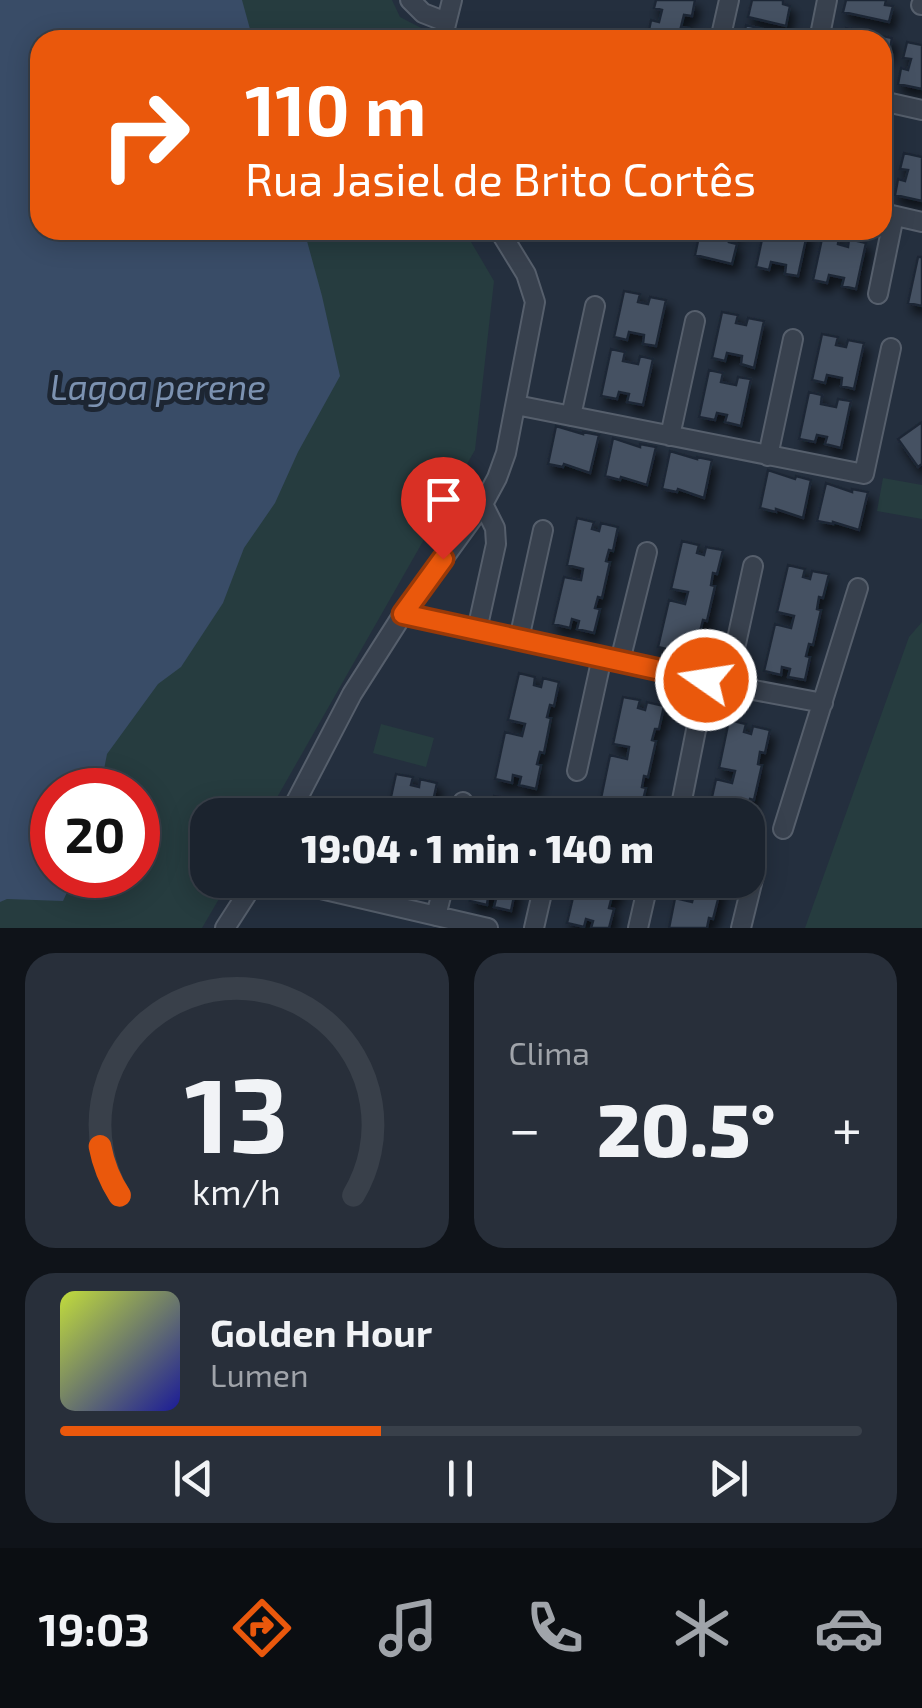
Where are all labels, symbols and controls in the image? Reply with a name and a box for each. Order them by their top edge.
text: 110 m [245,66,426,150]
icon: right [80,70,210,200]
text: Rua Jasiel de Brito Cortês [245,151,756,205]
water label: Lagoa perene [50,365,266,407]
pin [401,457,486,560]
icon: arrive [416,472,471,527]
position arrow [654,628,758,732]
speed limit sign: 20 [30,768,160,898]
text: 19:04 · 1 min · 140 m [301,825,654,871]
text: Clima [509,1033,590,1071]
text: 13 [185,1049,289,1174]
text: 20.5° [597,1082,776,1172]
text: − [509,1094,541,1160]
text: + [832,1094,862,1160]
text: km/h [192,1169,281,1212]
text: Golden Hour [210,1309,432,1355]
text: Lumen [210,1355,309,1393]
icon: previous [166,1451,221,1506]
icon: pause [433,1451,488,1506]
icon: next [701,1451,756,1506]
icon: directions [227,1593,297,1663]
icon: music [373,1593,443,1663]
icon: phone [520,1593,590,1663]
icon: climate [667,1593,737,1663]
icon: car [814,1593,884,1663]
text: 19:03 [38,1601,150,1655]

